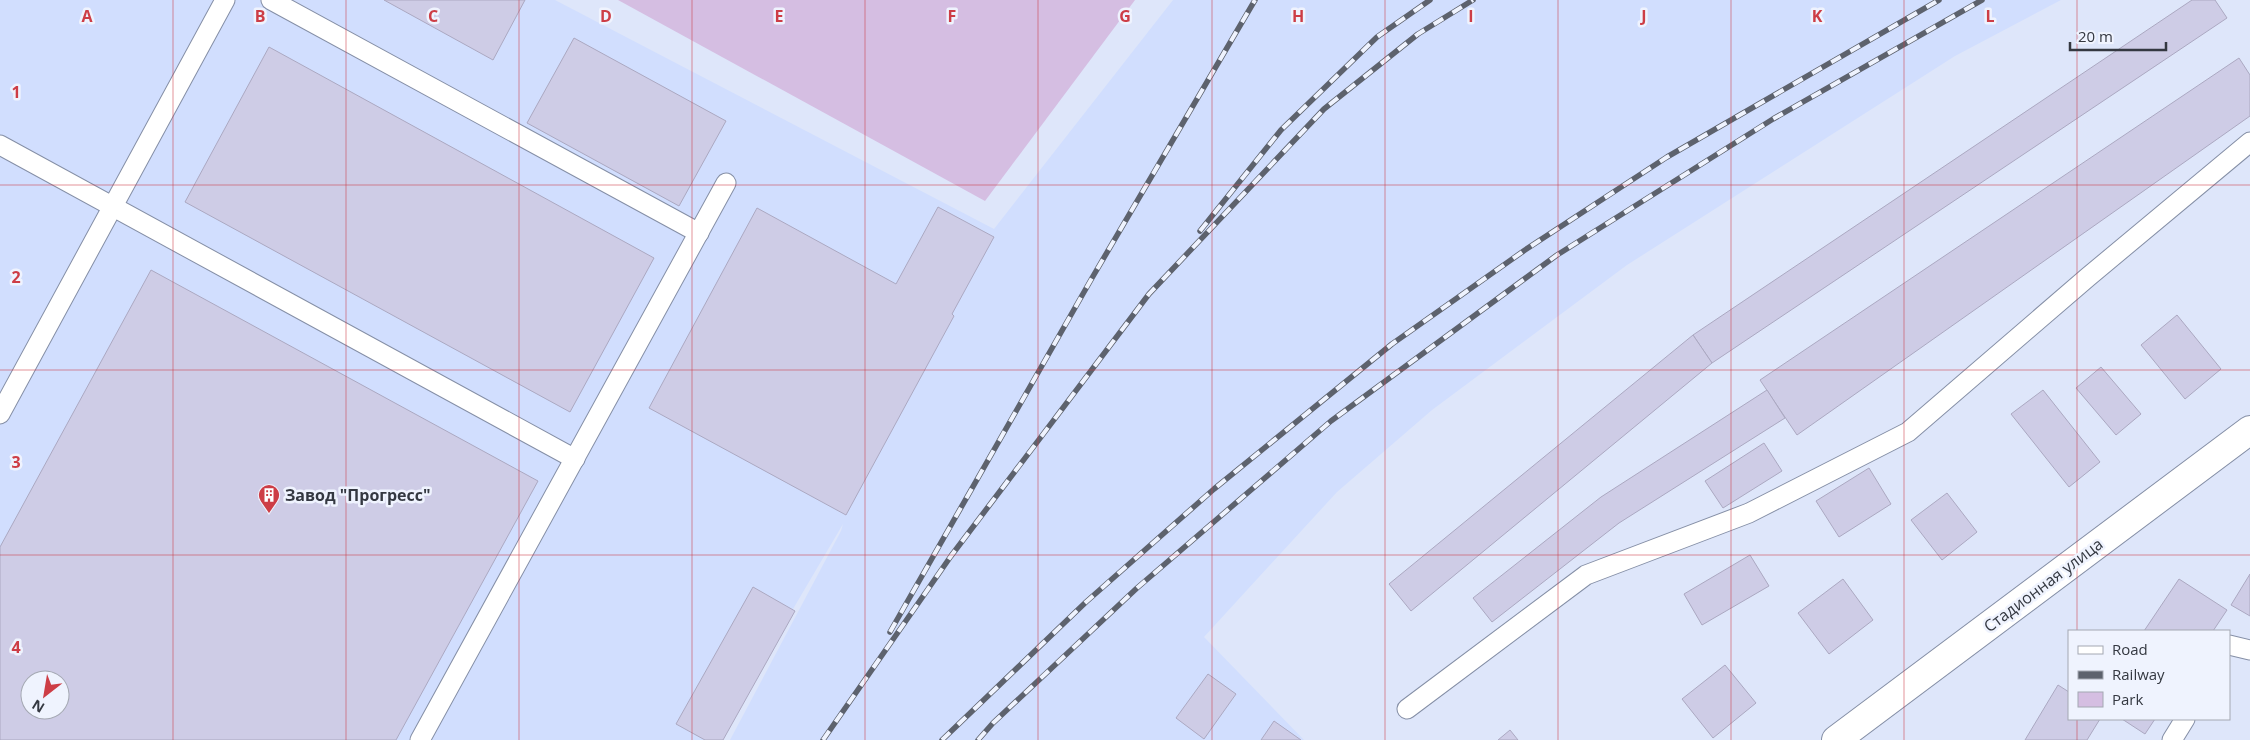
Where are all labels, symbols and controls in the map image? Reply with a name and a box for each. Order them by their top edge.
text: A [81,5,93,27]
text: B [255,5,265,27]
text: C [428,5,438,27]
text: D [600,5,612,27]
text: E [775,5,784,27]
text: F [948,5,956,27]
text: G [1119,5,1131,27]
text: H [1292,5,1304,27]
text: I [1468,5,1474,27]
text: J [1639,5,1647,27]
text: K [1812,5,1823,27]
text: L [1985,5,1995,27]
scale bar [2070,20,2166,52]
text: 20 m [2078,26,2113,46]
text: 1 [11,81,21,103]
text: 2 [11,266,21,288]
text: 3 [11,451,21,473]
building icon: Завод "Прогресс" [257,483,281,514]
place label: Завод "Прогресс" [285,484,431,506]
street label: Стадионная улица [1979,533,2107,637]
legend [2068,630,2230,720]
text: 4 [11,636,21,658]
text: Road [2112,639,2148,659]
text: Railway [2112,664,2165,684]
north arrow [20,670,70,720]
text: Park [2112,689,2143,709]
text: N [28,695,48,718]

